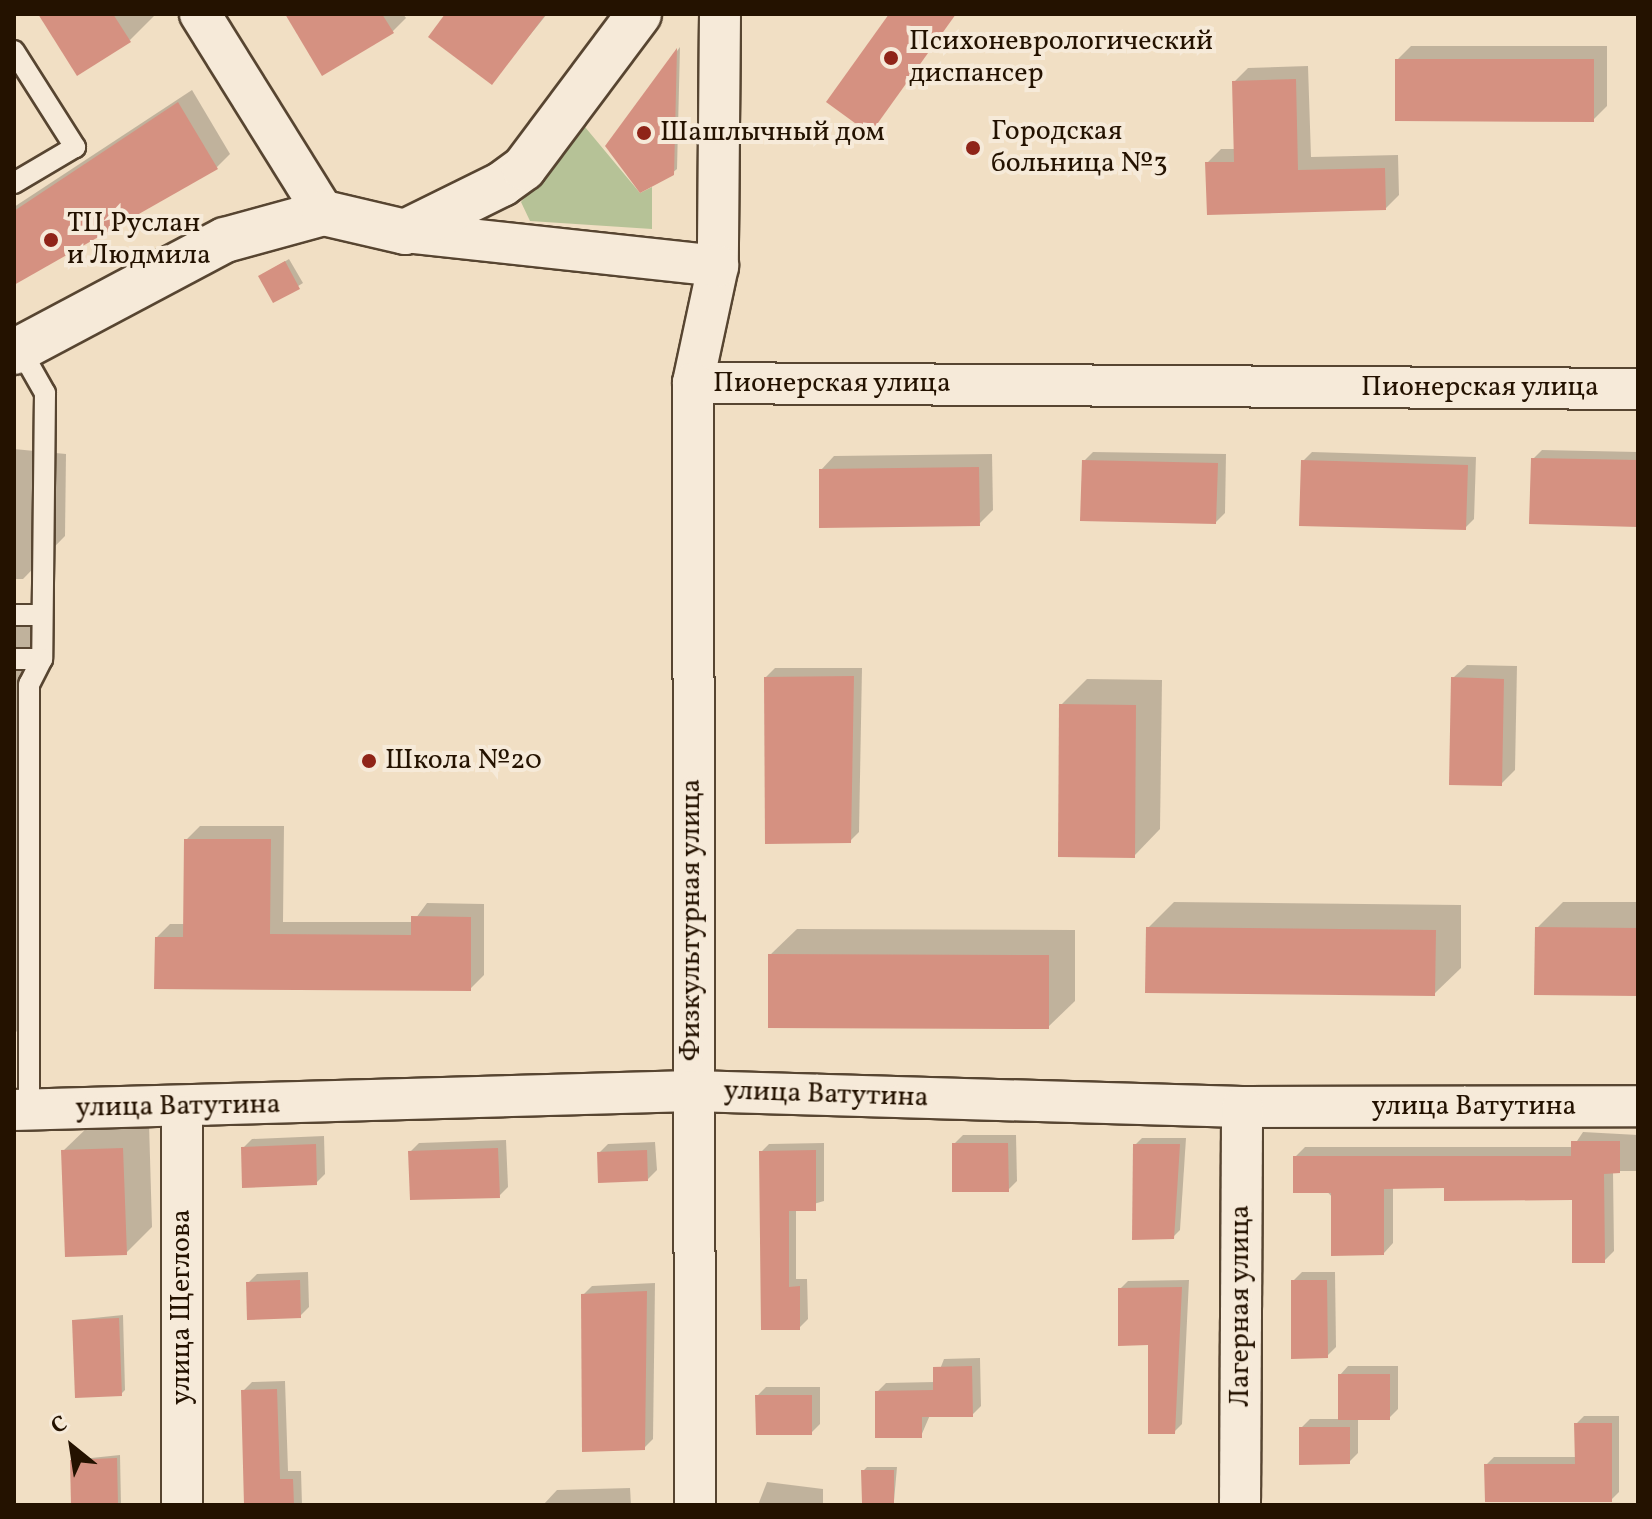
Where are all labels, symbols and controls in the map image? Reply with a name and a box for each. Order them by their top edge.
place label: Психоневрологический диспансер [909,25,1213,91]
marker: Психоневрологический диспансер [880,47,902,69]
place label: Городская больница №3 [991,115,1168,181]
place label: Шашлычный дом [660,116,885,150]
marker: Шашлычный дом [635,124,653,142]
marker: Городская больница №3 [962,137,984,159]
place label: ТЦ Руслан и Людмила [67,207,211,273]
marker: ТЦ Руслан и Людмила [42,231,60,249]
street label: Пионерская улица [713,367,951,401]
street label: Пионерская улица [1361,371,1599,405]
place label: Школа №20 [385,744,542,778]
marker: Школа №20 [360,752,378,770]
street label: Физкультурная улица [675,778,709,1062]
street label: улица Ватутина [723,1075,929,1115]
street label: улица Ватутина [75,1088,281,1126]
street label: улица Ватутина [1371,1090,1577,1124]
street label: Лагерная улица [1224,1204,1258,1408]
street label: улица Щеглова [165,1209,199,1405]
north arrow [32,1407,112,1487]
text: С [46,1409,74,1443]

